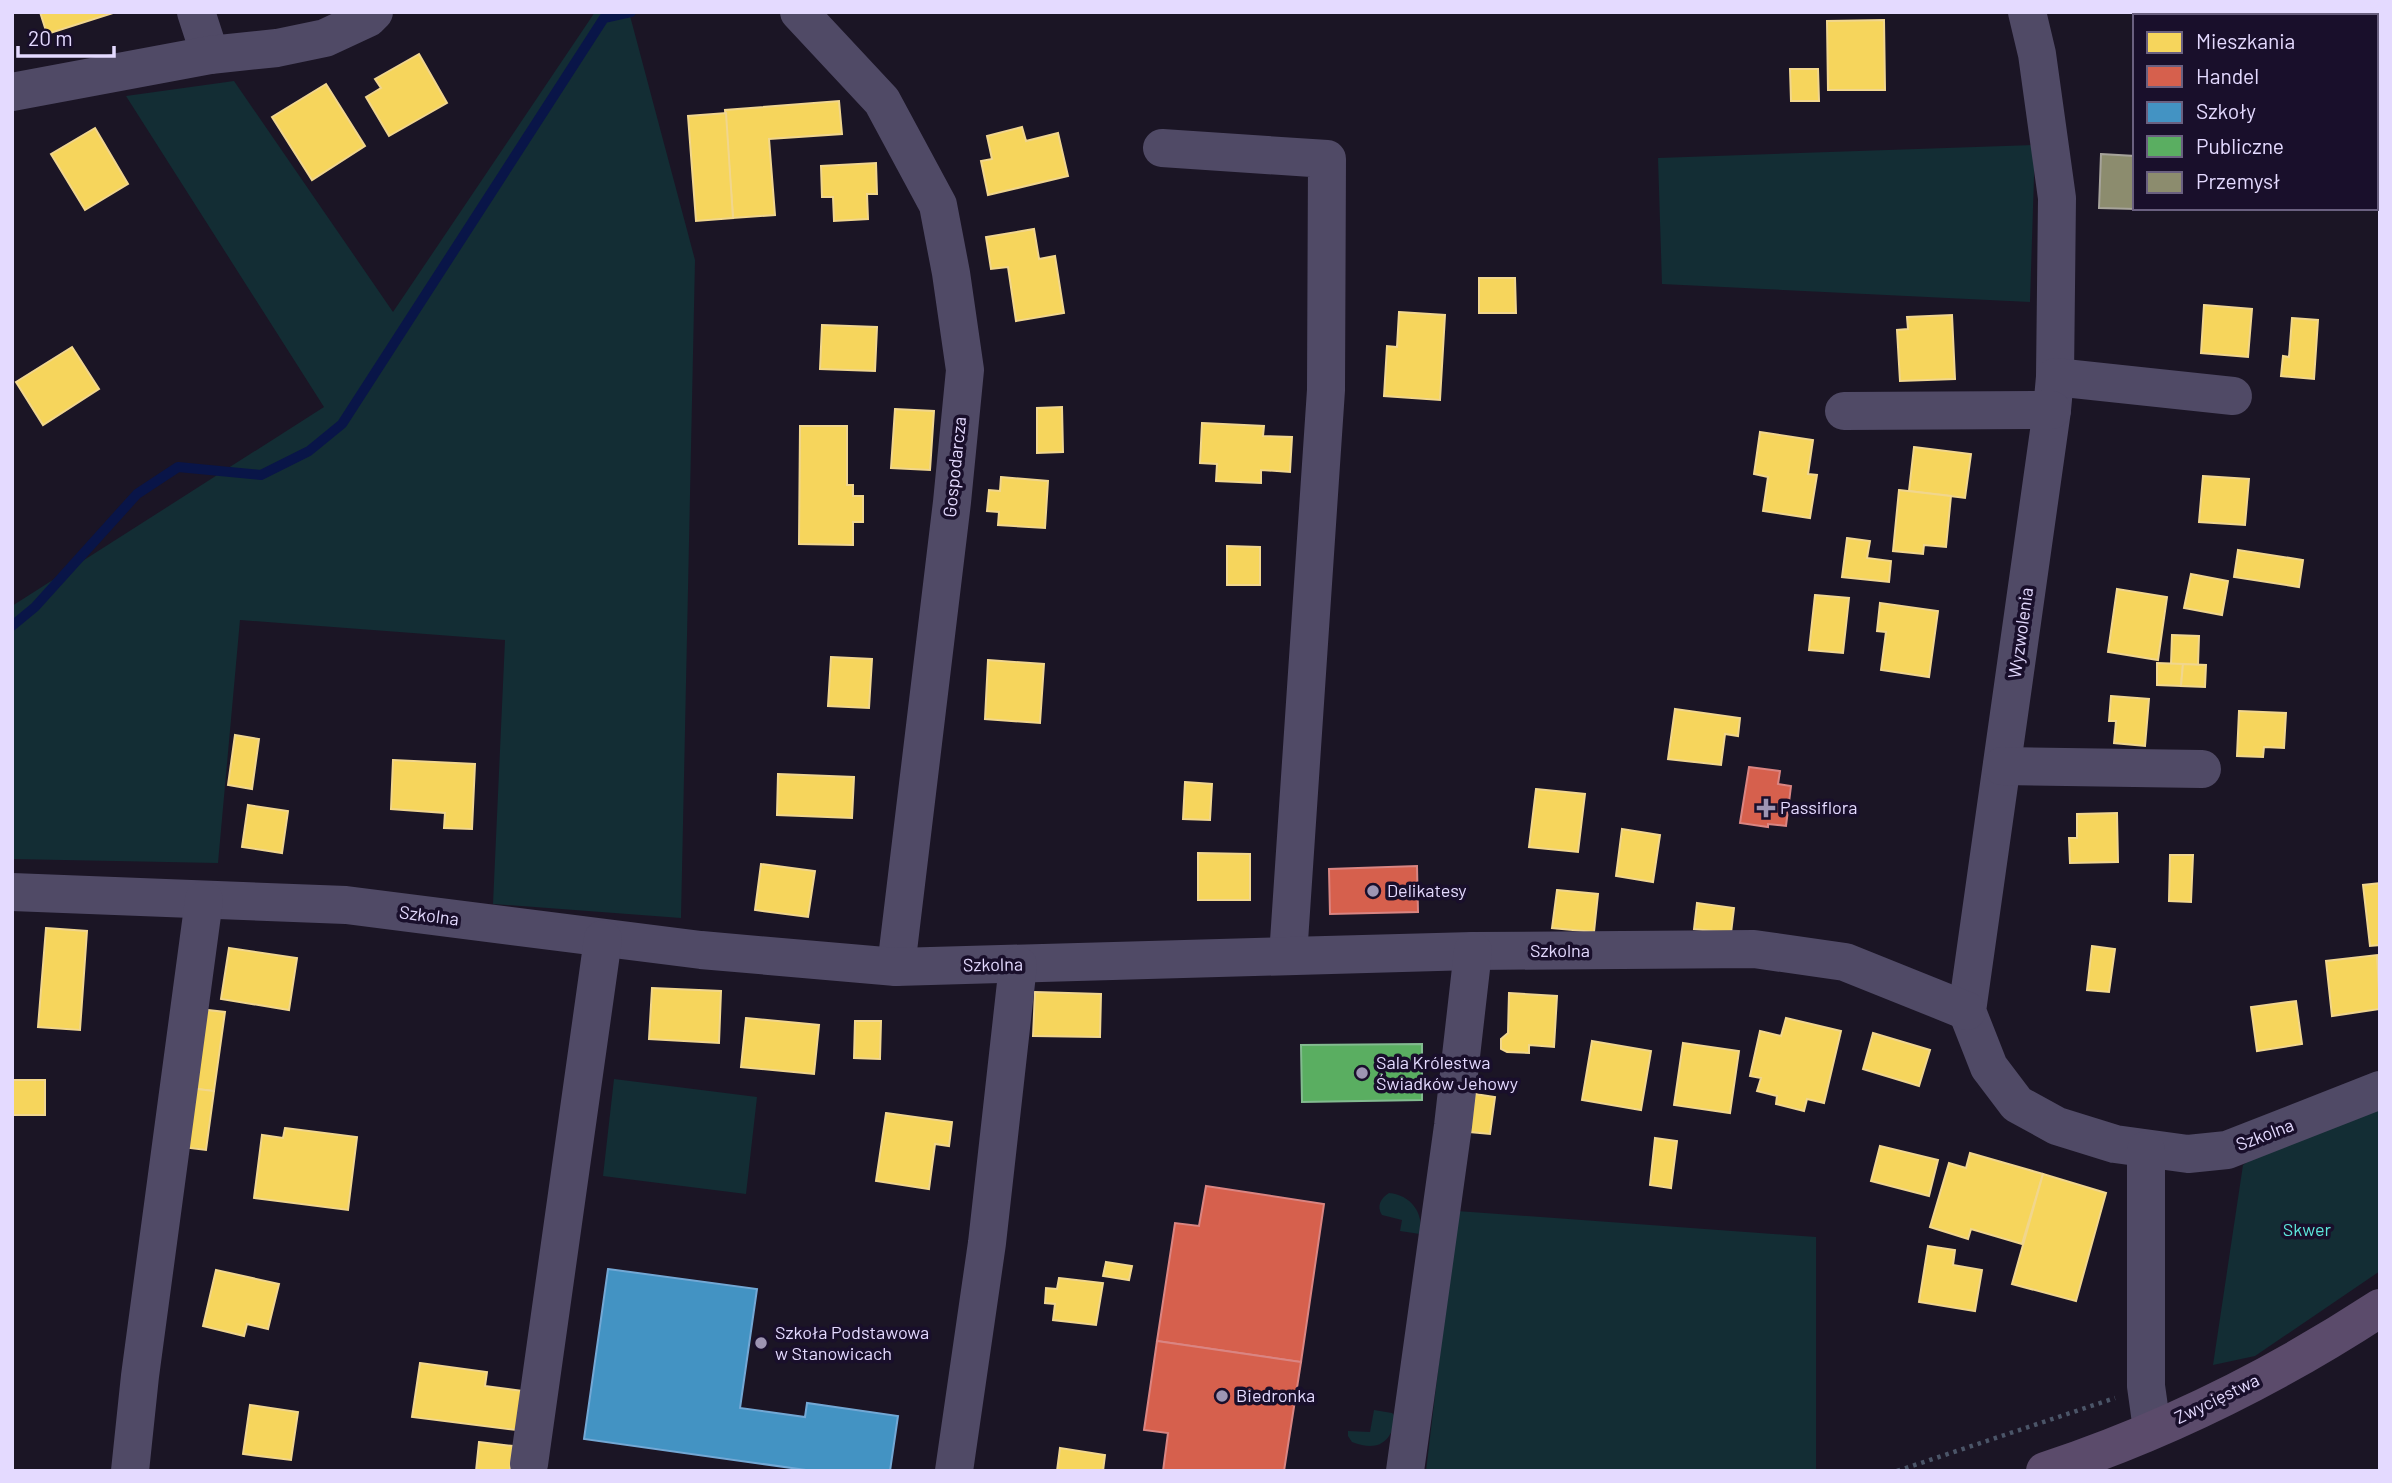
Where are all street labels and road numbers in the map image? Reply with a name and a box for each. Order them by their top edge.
street label: Gospodarcza [938,415,970,518]
street label: Wyzwolenia [2003,586,2037,680]
street label: Szkolna [398,900,460,930]
street label: Szkolna [1530,939,1590,961]
street label: Szkolna [963,952,1023,976]
street label: Szkolna [2233,1113,2297,1155]
street label: Zwycięstwa [2171,1368,2262,1428]

